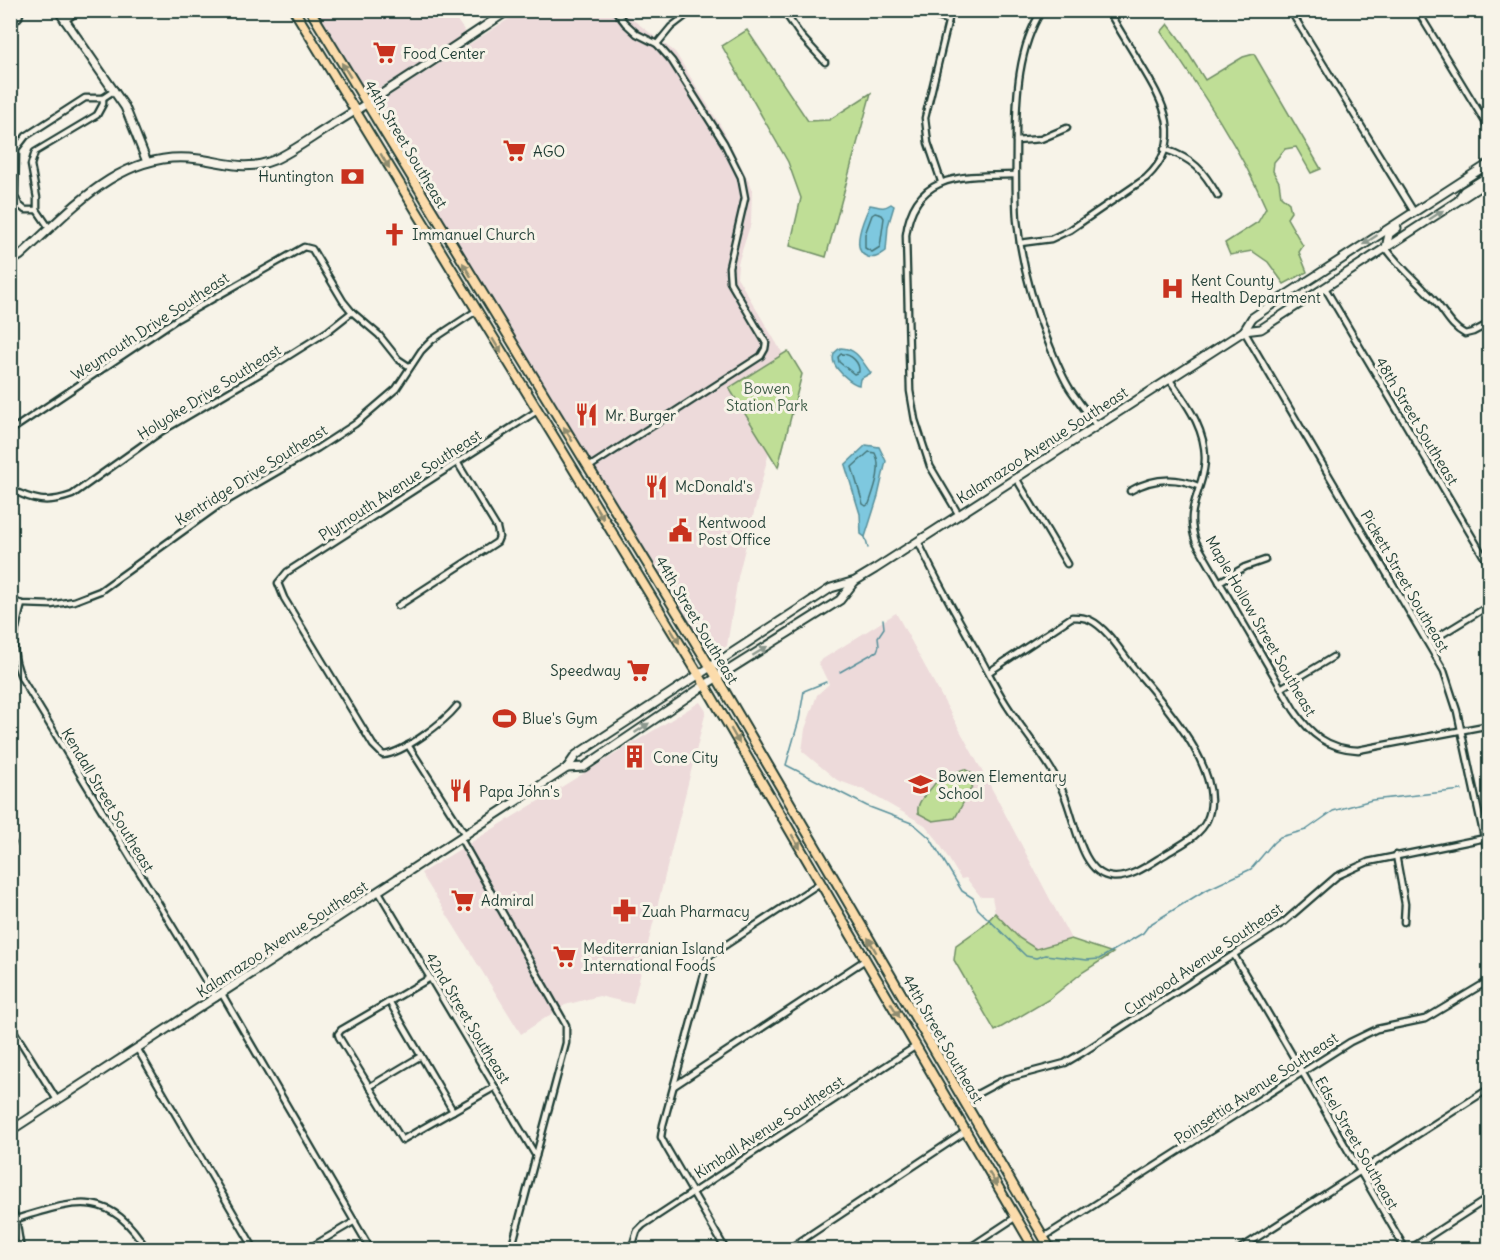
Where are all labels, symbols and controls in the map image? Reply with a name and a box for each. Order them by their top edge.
supermarket icon: Food Center [372,40,398,66]
place label: Food Center [403,44,485,63]
one-way arrow [340,62,351,78]
street label: 44th Street Southeast [360,77,452,211]
supermarket icon: AGO [502,138,528,164]
place label: AGO [533,142,565,161]
one-way arrow [380,153,391,169]
bank icon: Huntington [339,163,365,189]
place label: Huntington [258,167,334,186]
one-way arrow [1428,210,1444,221]
church icon: Immanuel Church [381,221,407,247]
place label: Immanuel Church [412,225,535,244]
one-way arrow [1362,235,1378,246]
one-way arrow [462,262,473,278]
street label: Weymouth Drive Southeast [68,268,232,384]
place label: Kent County Health Department [1191,271,1321,307]
hospital icon: Kent County Health Department [1160,276,1186,302]
one-way arrow [492,338,503,354]
street label: Holyoke Drive Southeast [134,340,284,444]
street label: 48th Street Southeast [1371,354,1463,488]
park label: Bowen Station Park [726,379,808,415]
street label: Kalamazoo Avenue Southeast [953,382,1131,508]
restaurant icon: Mr. Burger [574,402,600,428]
place label: Mr. Burger [605,406,676,425]
street label: Kentridge Drive Southeast [171,420,331,530]
street label: Plymouth Avenue Southeast [315,425,485,545]
one-way arrow [562,426,573,442]
restaurant icon: McDonald's [644,473,670,499]
place label: McDonald's [675,477,753,496]
one-way arrow [594,504,605,520]
street label: Pickett Street Southeast [1357,507,1453,655]
place label: Kentwood Post Office [698,513,771,549]
public building icon: Kentwood Post Office [667,518,693,544]
street label: Maple Hollow Street Southeast [1201,532,1321,720]
street label: 44th Street Southeast [651,553,743,687]
one-way arrow [670,628,681,644]
one-way arrow [752,645,768,656]
supermarket icon: Speedway [626,657,652,683]
place label: Speedway [550,661,621,680]
sports icon: Blue's Gym [491,705,517,731]
place label: Blue's Gym [522,709,598,728]
one-way arrow [634,722,650,734]
street label: Kendall Street Southeast [57,725,159,875]
one-way arrow [729,728,740,744]
building icon: Cone City [622,744,648,770]
place label: Cone City [653,748,718,767]
place label: Bowen Elementary School [938,767,1067,803]
school or university icon: Bowen Elementary School [907,772,933,798]
restaurant icon: Papa John's [448,778,474,804]
place label: Papa John's [479,782,560,801]
one-way arrow [791,834,801,851]
street label: Kalamazoo Avenue Southeast [193,876,371,1002]
supermarket icon: Admiral [450,887,476,913]
place label: Admiral [481,891,534,910]
pharmacy icon: Zuah Pharmacy [611,898,637,924]
street label: Curwood Avenue Southeast [1120,899,1286,1019]
place label: Zuah Pharmacy [642,902,750,921]
one-way arrow [867,937,878,953]
place label: Mediterranian Island International Foods [583,939,725,975]
supermarket icon: Mediterranian Island International Foods [552,944,578,970]
street label: 42nd Street Southeast [421,949,515,1087]
street label: 44th Street Southeast [898,971,988,1107]
one-way arrow [889,1002,900,1018]
street label: Poinsettia Avenue Southeast [1171,1028,1341,1148]
street label: Kimball Avenue Southeast [691,1072,847,1182]
street label: Edsel Street Southeast [1311,1073,1403,1213]
one-way arrow [988,1171,998,1188]

